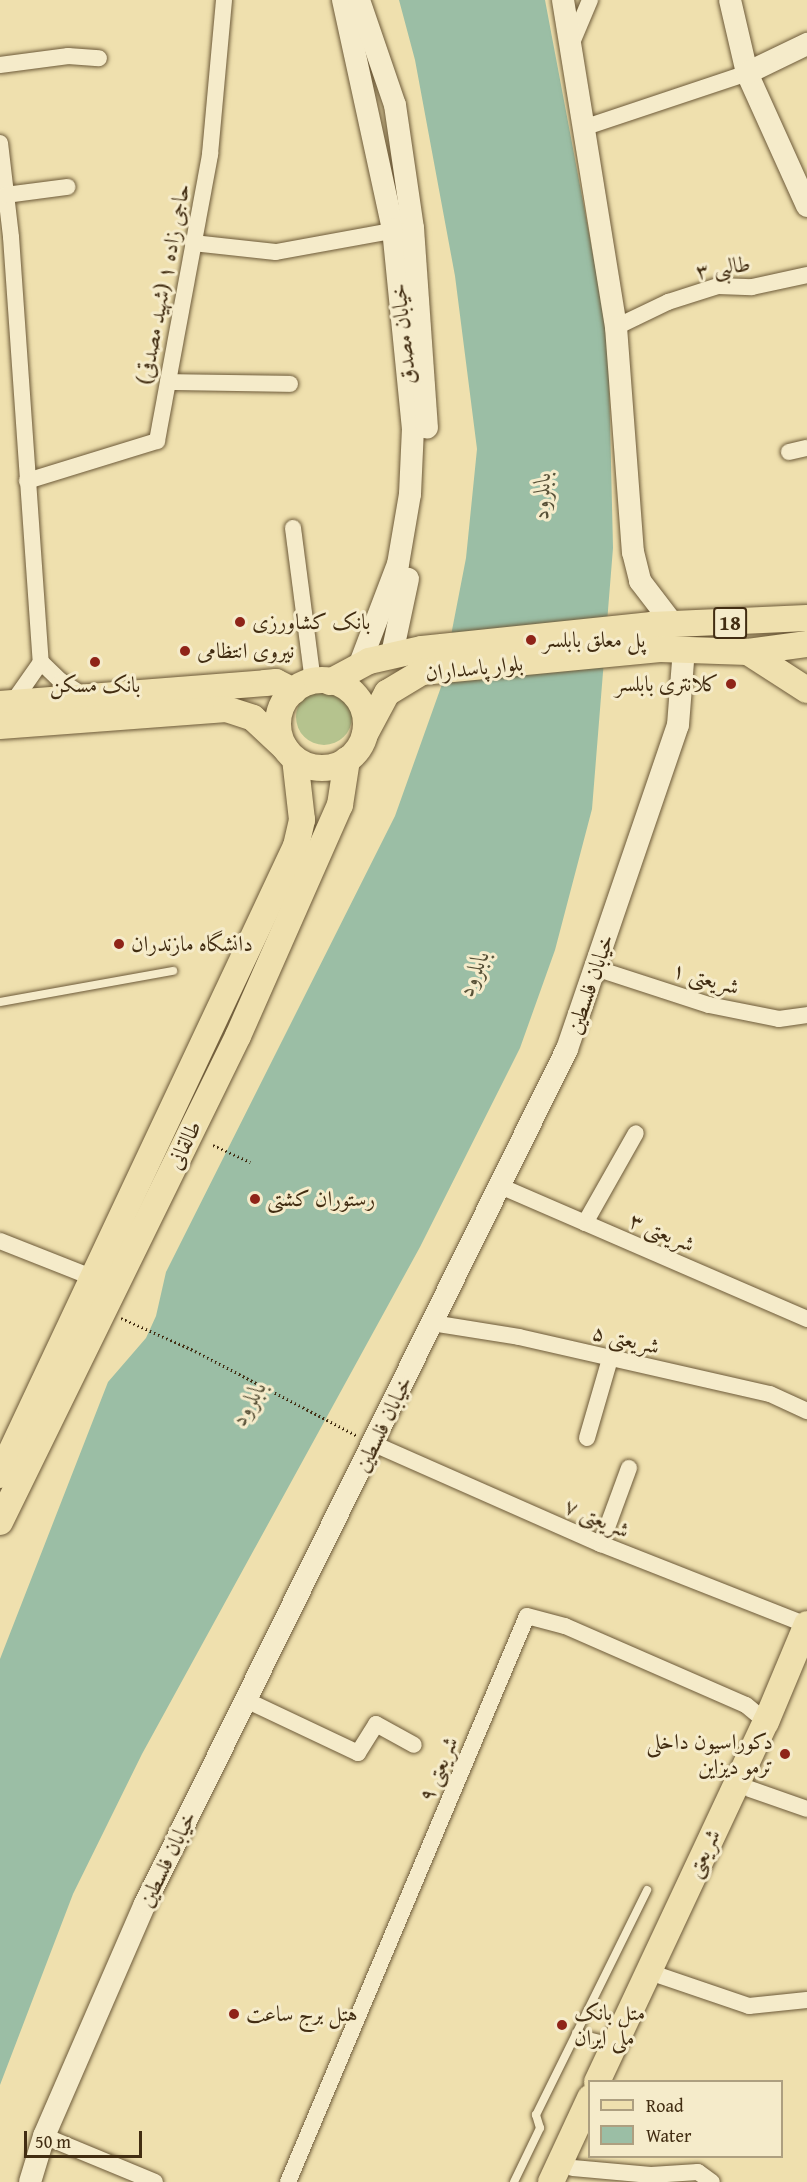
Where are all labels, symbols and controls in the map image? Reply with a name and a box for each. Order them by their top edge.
street label: حاجی زاده ۱ (شهید مصدقی) [131,181,195,387]
street label: طالبی ۳ [694,250,752,284]
street label: خیابان مصدق [385,282,421,386]
water label: بابلرود [526,472,556,520]
road number: 18 [712,605,748,641]
place label: بانک کشاورزی [252,609,370,635]
marker: بانک کشاورزی [233,615,247,629]
place label: پل معلق بابلسر [543,627,645,653]
marker: پل معلق بابلسر [524,633,538,647]
place label: نیروی انتظامی [197,638,294,664]
marker: نیروی انتظامی [178,644,192,658]
street label: بلوار پاسداران [424,650,524,686]
marker: بانک مسکن [88,655,102,669]
place label: کلانتری بابلسر [615,671,719,697]
place label: بانک مسکن [50,672,140,698]
marker: کلانتری بابلسر [724,677,738,691]
place label: دانشگاه مازندران [131,931,253,957]
street label: خیابان فلسطین [561,931,619,1037]
marker: دانشگاه مازندران [112,937,126,951]
water label: بابلرود [451,945,495,1001]
street label: شریعتی ۱ [669,956,743,1000]
street label: طالقانی [161,1116,207,1174]
place label: رستوران کشتی [267,1186,375,1212]
marker: رستوران کشتی [248,1192,262,1206]
street label: شریعتی ۳ [625,1206,699,1258]
street label: شریعتی ۵ [590,1318,662,1360]
street label: خیابان فلسطین [348,1372,418,1476]
water label: بابلرود [224,1375,272,1431]
street label: شریعتی ۷ [560,1492,634,1544]
place label: دکوراسیون داخلی ترمو دیزاین [646,1728,773,1780]
street label: شریعتی ۹ [412,1732,464,1806]
marker: دکوراسیون داخلی ترمو دیزاین [778,1747,792,1761]
street label: خیابان فلسطین [132,1807,202,1911]
street label: شریعتی [680,1824,726,1882]
place label: متل بانک ملی ایران [574,1999,645,2050]
place label: هتل برج ساعت [246,2001,358,2027]
marker: هتل برج ساعت [227,2007,241,2021]
marker: متل بانک ملی ایران [555,2018,569,2032]
legend [588,2080,783,2158]
text: Road [646,2092,684,2119]
scale bar [27,2119,146,2157]
text: Water [646,2122,691,2149]
text: 50 m [35,2128,71,2155]

